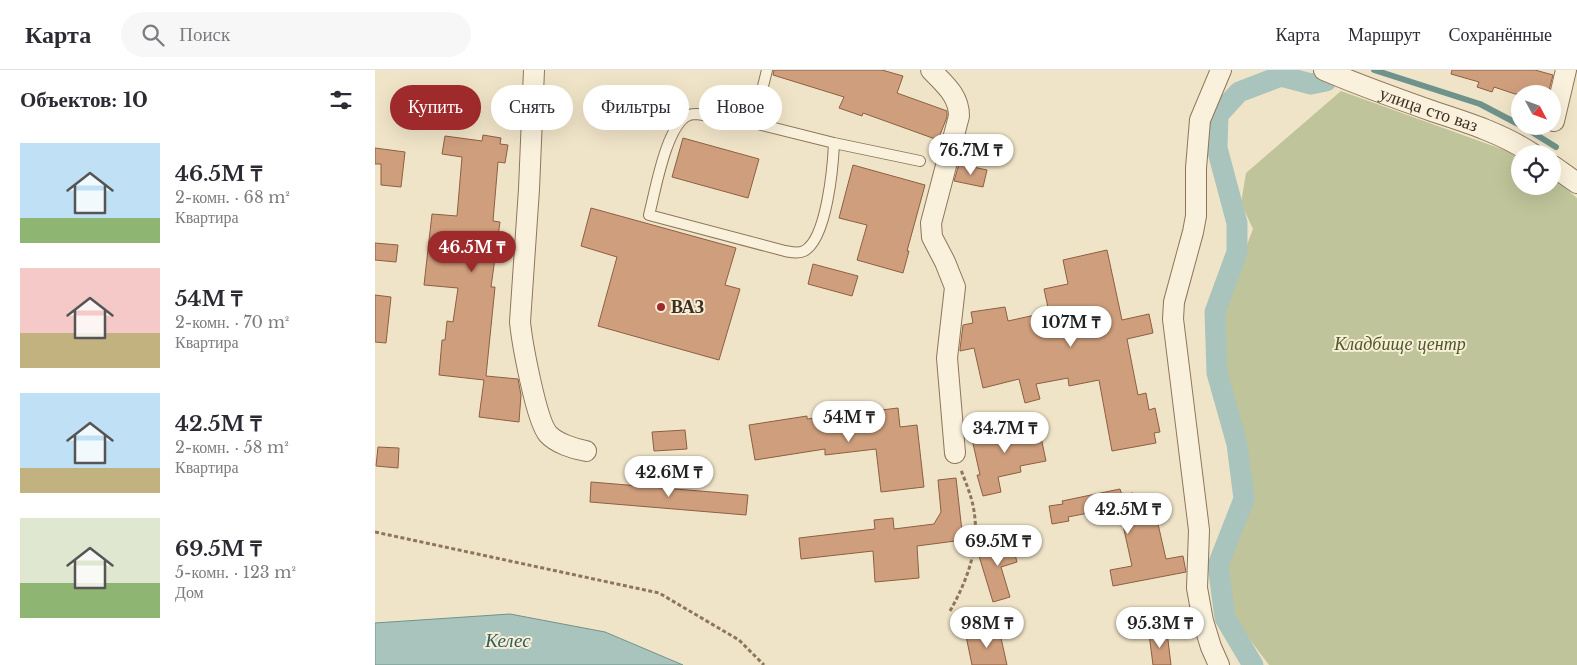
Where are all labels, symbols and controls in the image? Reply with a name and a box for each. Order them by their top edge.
search box [121,12,471,57]
text: Карта [25,20,91,49]
icon: search [139,21,167,49]
text: Поиск [179,23,230,46]
text: Карта [1275,24,1320,46]
text: Маршрут [1348,24,1420,46]
text: Сохранённые [1448,24,1552,46]
street label: улица сто ваз [1376,82,1481,137]
chip: Купить [390,85,481,130]
chip: Снять [491,85,573,130]
chip: Фильтры [583,85,689,130]
chip: Новое [699,85,782,130]
north arrow [1511,85,1561,135]
map controls [1511,85,1561,195]
icon: filters [327,86,355,114]
text: Объектов: 10 [20,87,148,113]
pin: 76.7M ₸ [925,134,1017,176]
text: 76.7M ₸ [940,140,1002,160]
button: locate [1511,145,1561,195]
text: 46.5M ₸ [175,161,262,187]
icon: home [60,163,120,223]
text: 2-комн. · 68 m² [175,187,290,207]
text: Квартира [175,207,239,227]
pin: 46.5M ₸ [426,230,518,273]
text: 46.5M ₸ [439,237,505,257]
text: 54M ₸ [175,286,243,312]
icon: home [60,288,120,348]
place label: ВАЗ [671,296,704,318]
marker: ВАЗ [655,301,667,313]
pin: 107M ₸ [1030,306,1112,348]
text: 2-комн. · 70 m² [175,312,289,332]
text: 107M ₸ [1042,312,1100,332]
text: Квартира [175,332,239,352]
park label: Кладбище центр [1333,333,1466,355]
pin: 54M ₸ [814,400,884,443]
text: 54M ₸ [823,407,875,427]
text: 42.5M ₸ [175,411,262,437]
pin: 34.7M ₸ [959,412,1051,454]
icon: home [60,413,120,473]
text: 34.7M ₸ [973,418,1037,438]
text: 2-комн. · 58 m² [175,437,289,457]
pin: 42.6M ₸ [623,456,715,498]
text: Квартира [175,457,239,477]
text: 42.6M ₸ [635,462,703,482]
pin: 42.5M ₸ [1082,492,1174,535]
text: 42.5M ₸ [1095,499,1161,519]
pin: 69.5M ₸ [952,524,1044,567]
text: 69.5M ₸ [965,531,1031,551]
text: 69.5M ₸ [175,536,262,562]
icon: home [60,538,120,598]
text: 5-комн. · 123 m² [175,562,296,582]
text: Дом [175,582,204,602]
pin: 98M ₸ [952,606,1022,649]
pin: 95.3M ₸ [1114,606,1206,649]
text: 98M ₸ [961,613,1013,633]
text: 95.3M ₸ [1127,613,1193,633]
water label: Келес [484,629,531,652]

